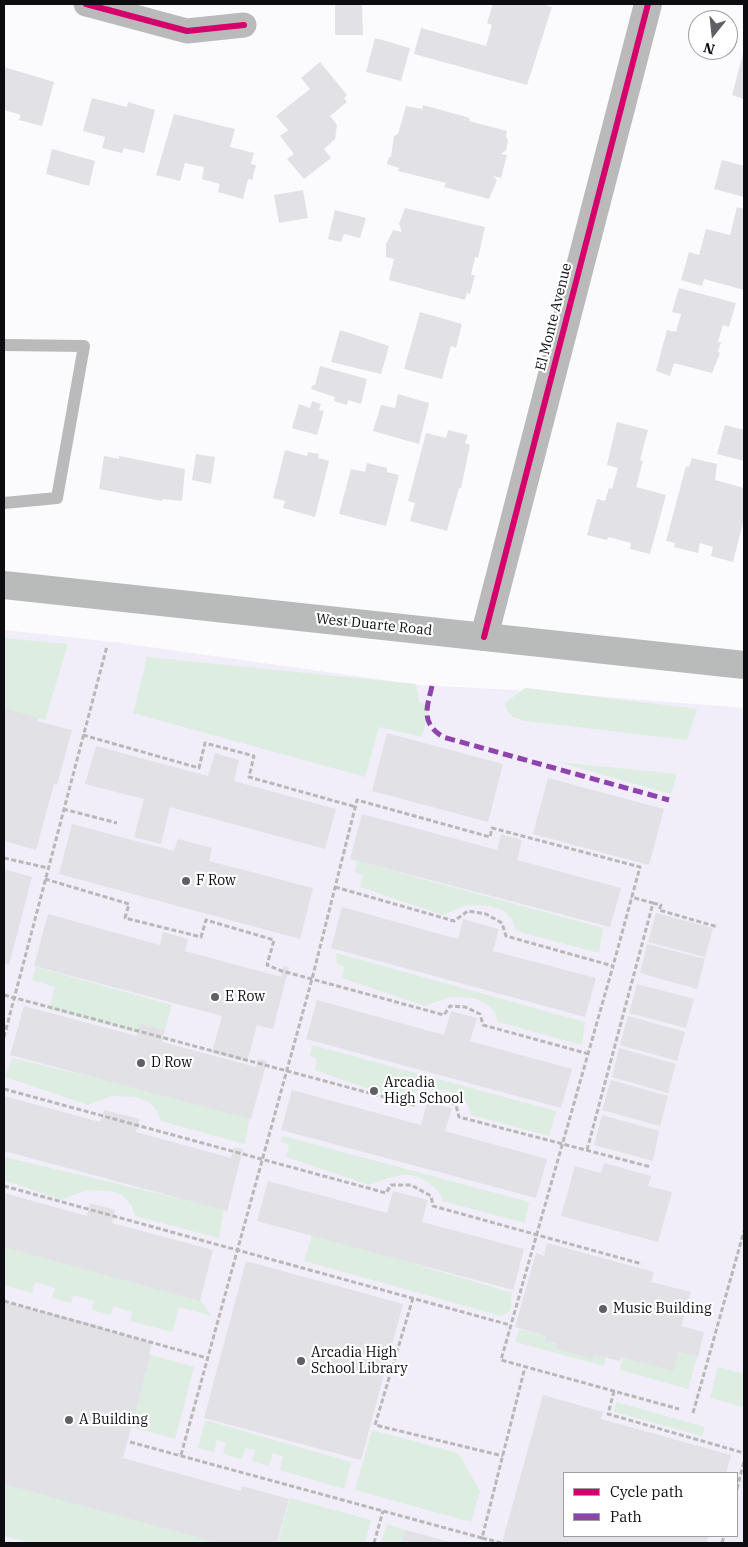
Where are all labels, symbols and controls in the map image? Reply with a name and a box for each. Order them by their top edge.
north arrow [688,10,738,60]
text: N [701,38,717,59]
street label: El Monte Avenue [532,261,576,373]
street label: West Duarte Road [315,611,433,639]
place label: F Row [196,873,236,889]
marker: F Row [180,875,192,887]
place label: E Row [225,989,265,1005]
marker: E Row [209,991,221,1003]
place label: D Row [151,1055,192,1071]
marker: D Row [135,1057,147,1069]
place label: Arcadia High School [384,1075,463,1108]
marker: Arcadia High School [368,1085,380,1097]
place label: Music Building [613,1301,712,1317]
marker: Music Building [597,1303,609,1315]
place label: Arcadia High School Library [311,1345,408,1378]
marker: Arcadia High School Library [295,1355,307,1367]
place label: A Building [79,1412,148,1428]
marker: A Building [63,1414,75,1426]
legend [563,1472,738,1537]
text: Cycle path [610,1482,683,1501]
text: Path [610,1507,642,1526]

